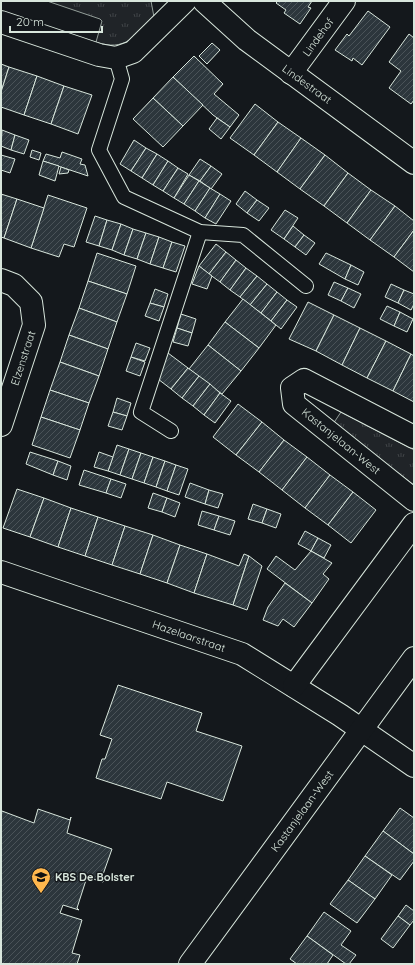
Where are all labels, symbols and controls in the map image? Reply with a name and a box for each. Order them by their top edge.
scale bar [10,8,102,34]
text: 20 m [16,14,44,29]
street label: Lindehof [299,15,337,59]
street label: Lindestraat [280,61,335,107]
street label: Elzenstraat [8,329,38,387]
street label: Kastanjelaan-West [299,405,383,477]
street label: Hazelaarstraat [151,617,228,655]
street label: Kastanjelaan-West [268,767,336,855]
school or university icon: KBS De Bolster [30,866,52,894]
place label: KBS De Bolster [55,870,135,884]

